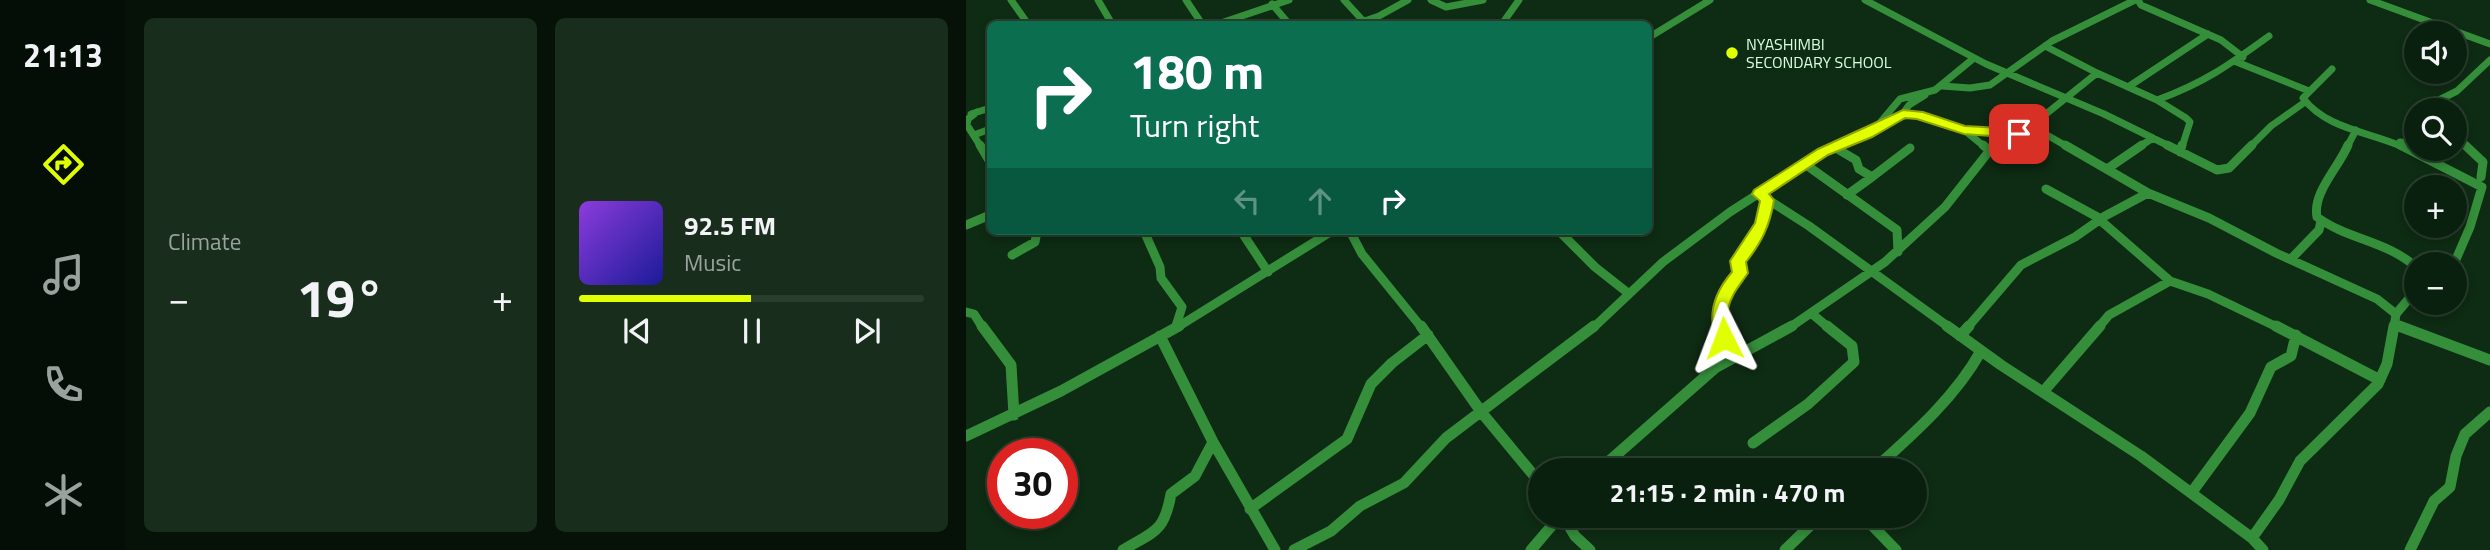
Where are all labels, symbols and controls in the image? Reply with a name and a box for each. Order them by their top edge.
map controls [2404,21,2467,315]
button: sound [2404,21,2467,84]
text: 21:13 [23,31,103,79]
place label: NYASHIMBI SECONDARY SCHOOL [1746,32,1892,74]
text: 180 m [1130,33,1264,108]
marker: NYASHIMBI SECONDARY SCHOOL [1724,45,1740,61]
icon: right [1015,49,1106,140]
button: search [2404,98,2467,161]
text: Turn right [1130,101,1259,149]
pin [1989,104,2049,164]
icon: arrive [2000,115,2038,153]
icon: directions [39,140,88,189]
button: + [2404,175,2467,238]
icon: left [1228,182,1266,220]
icon: ahead [1301,182,1339,220]
icon: right [1374,182,1412,220]
text: 92.5 FM [684,206,776,245]
text: Climate [168,224,241,259]
text: Music [684,245,741,280]
icon: music [39,250,88,299]
button: − [2404,252,2467,315]
text: 19° [297,258,384,337]
text: − [168,269,189,327]
text: + [492,269,513,327]
position arrow [1687,301,1761,375]
icon: previous [618,312,656,350]
icon: pause [733,312,771,350]
icon: next [848,312,886,350]
icon: phone [39,360,88,409]
speed limit sign: 30 [987,438,1078,529]
icon: climate [39,470,88,519]
text: 21:15 · 2 min · 470 m [1610,473,1845,512]

